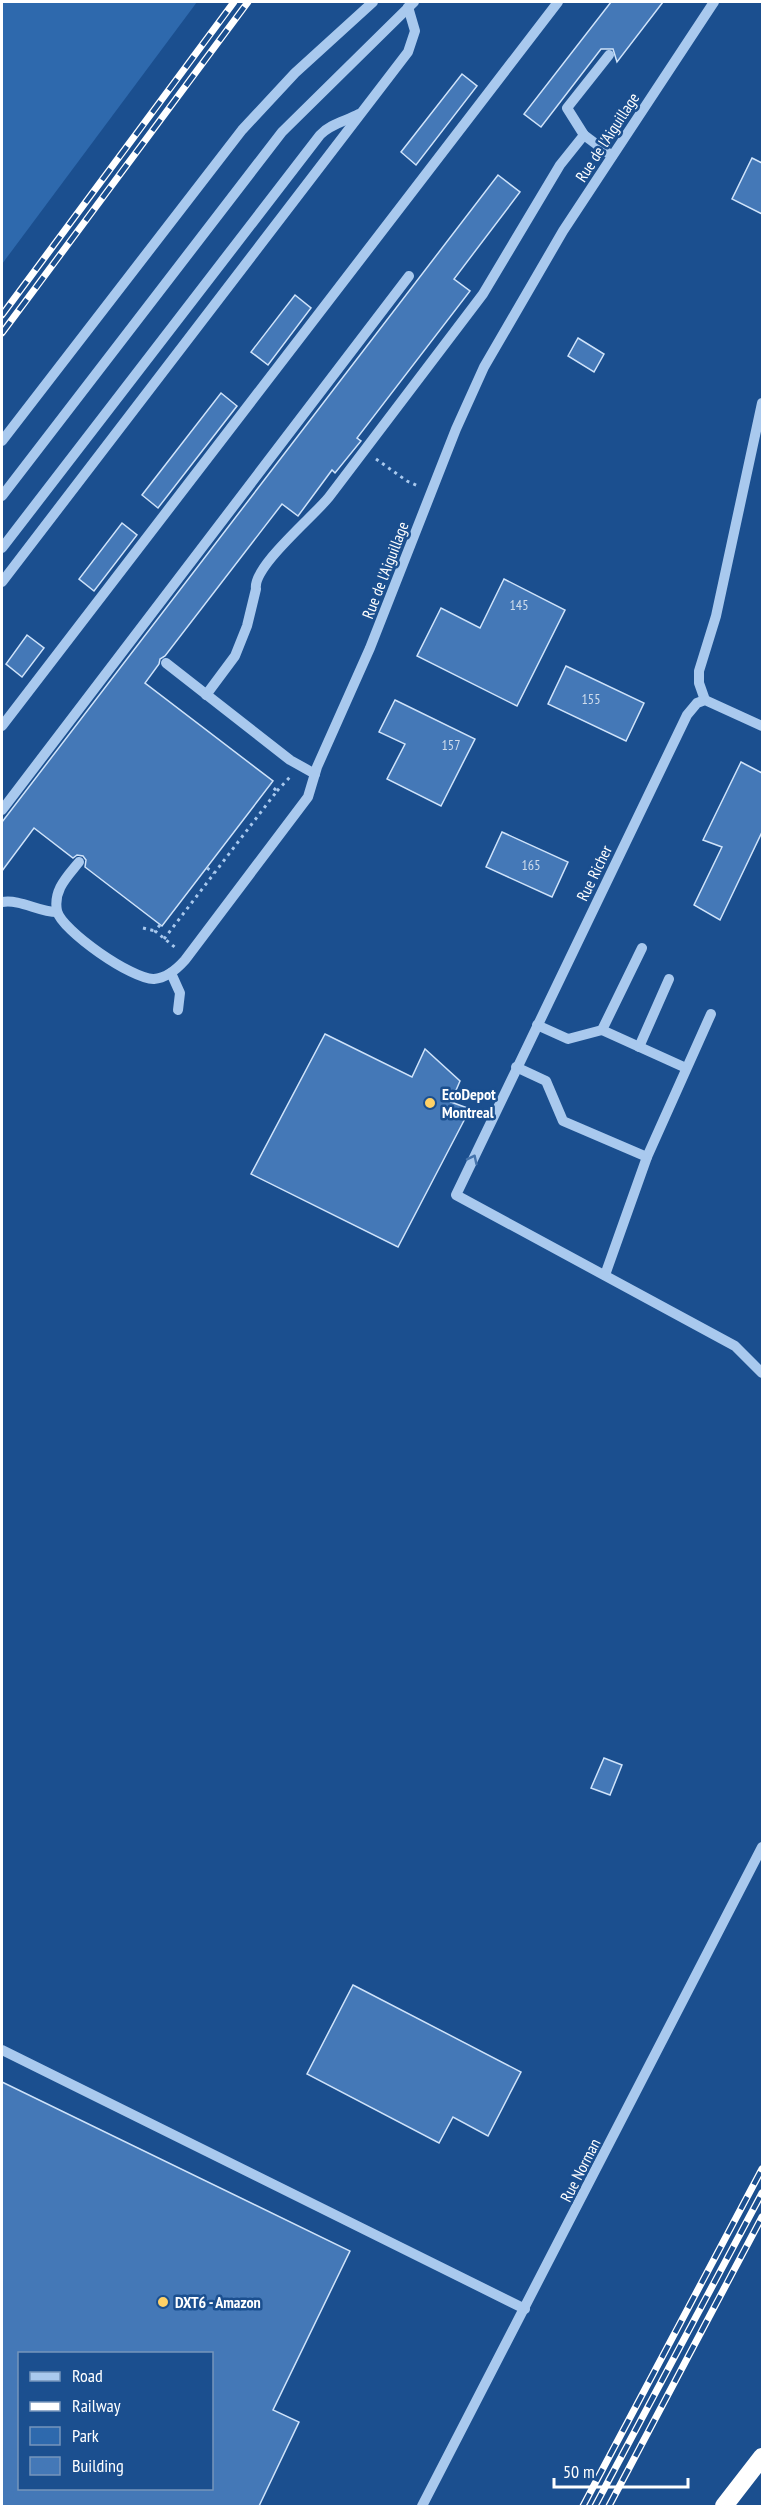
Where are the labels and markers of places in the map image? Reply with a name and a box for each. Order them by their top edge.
place label: EcoDepot Montreal [442,1084,496,1122]
marker: EcoDepot Montreal [423,1096,437,1110]
place label: DXT6 - Amazon [175,2292,261,2312]
marker: DXT6 - Amazon [156,2295,170,2309]

